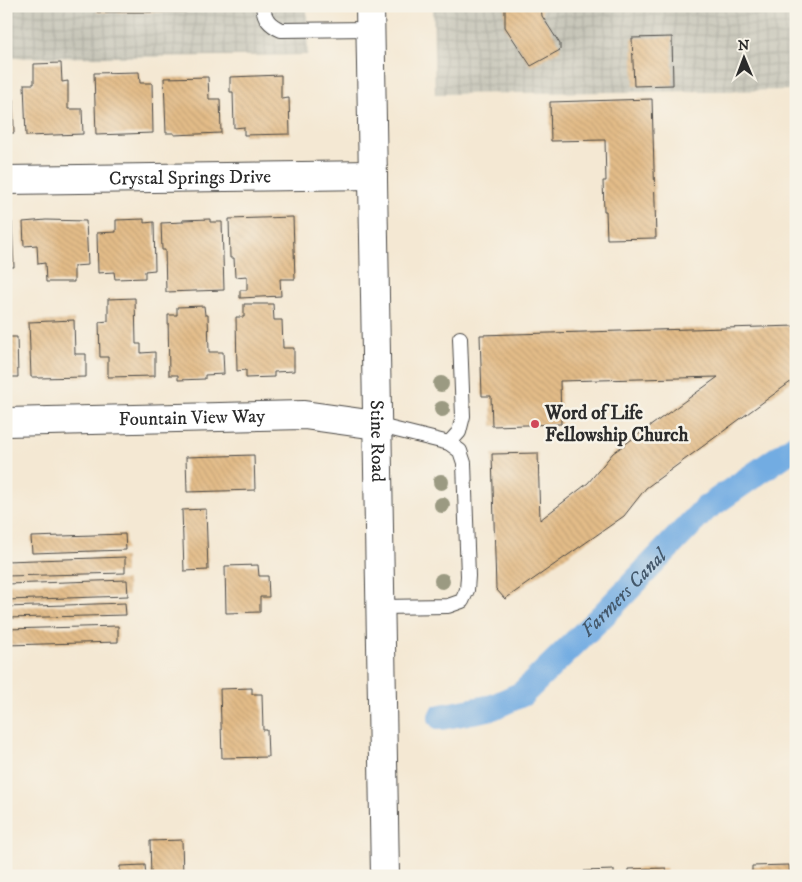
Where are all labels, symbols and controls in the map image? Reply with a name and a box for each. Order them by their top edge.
north arrow [720,32,770,82]
text: N [738,37,750,55]
street label: Crystal Springs Drive [109,165,271,190]
street label: Stine Road [365,400,390,483]
place label: Word of Life Fellowship Church [544,402,689,447]
street label: Fountain View Way [118,404,266,431]
marker: Word of Life Fellowship Church [529,418,541,430]
water label: Farmers Canal [575,543,673,642]

